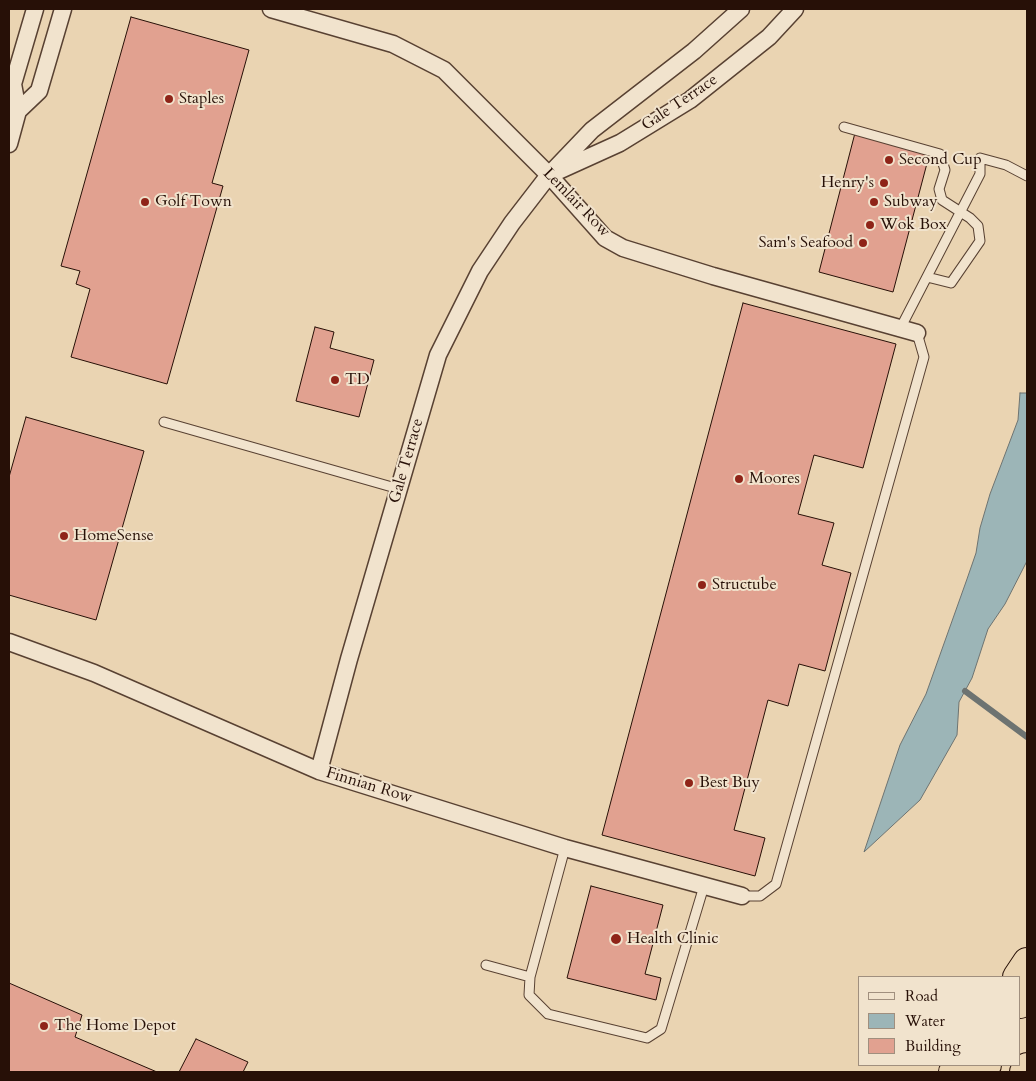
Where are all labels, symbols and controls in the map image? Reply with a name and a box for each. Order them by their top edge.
street label: Gale Terrace [638,71,722,135]
place label: Staples [179,89,224,109]
marker: Staples [163,93,175,105]
place label: Second Cup [899,150,982,170]
marker: Second Cup [883,154,895,166]
street label: Lemlair Row [538,164,614,242]
place label: Henry's [821,173,874,193]
marker: Henry's [878,177,890,189]
place label: Golf Town [155,192,232,212]
place label: Subway [884,192,938,212]
marker: Golf Town [139,196,151,208]
marker: Subway [868,196,880,208]
place label: Wok Box [880,215,947,235]
marker: Wok Box [864,219,876,231]
place label: Sam's Seafood [758,233,853,253]
marker: Sam's Seafood [857,237,869,249]
place label: TD [345,370,370,390]
marker: TD [329,374,341,386]
street label: Gale Terrace [386,416,428,506]
place label: Moores [749,469,800,489]
marker: Moores [733,473,745,485]
place label: HomeSense [74,526,154,546]
marker: HomeSense [58,530,70,542]
place label: Structube [712,575,777,595]
marker: Structube [696,579,708,591]
street label: Finnian Row [324,764,414,808]
place label: Best Buy [699,773,760,793]
marker: Best Buy [683,777,695,789]
place label: Health Clinic [627,929,718,949]
marker: Health Clinic [609,932,623,946]
legend [858,976,1021,1066]
text: Road [905,986,938,1006]
text: Water [905,1011,945,1031]
place label: The Home Depot [54,1016,176,1036]
marker: The Home Depot [38,1020,50,1032]
text: Building [905,1036,961,1056]

